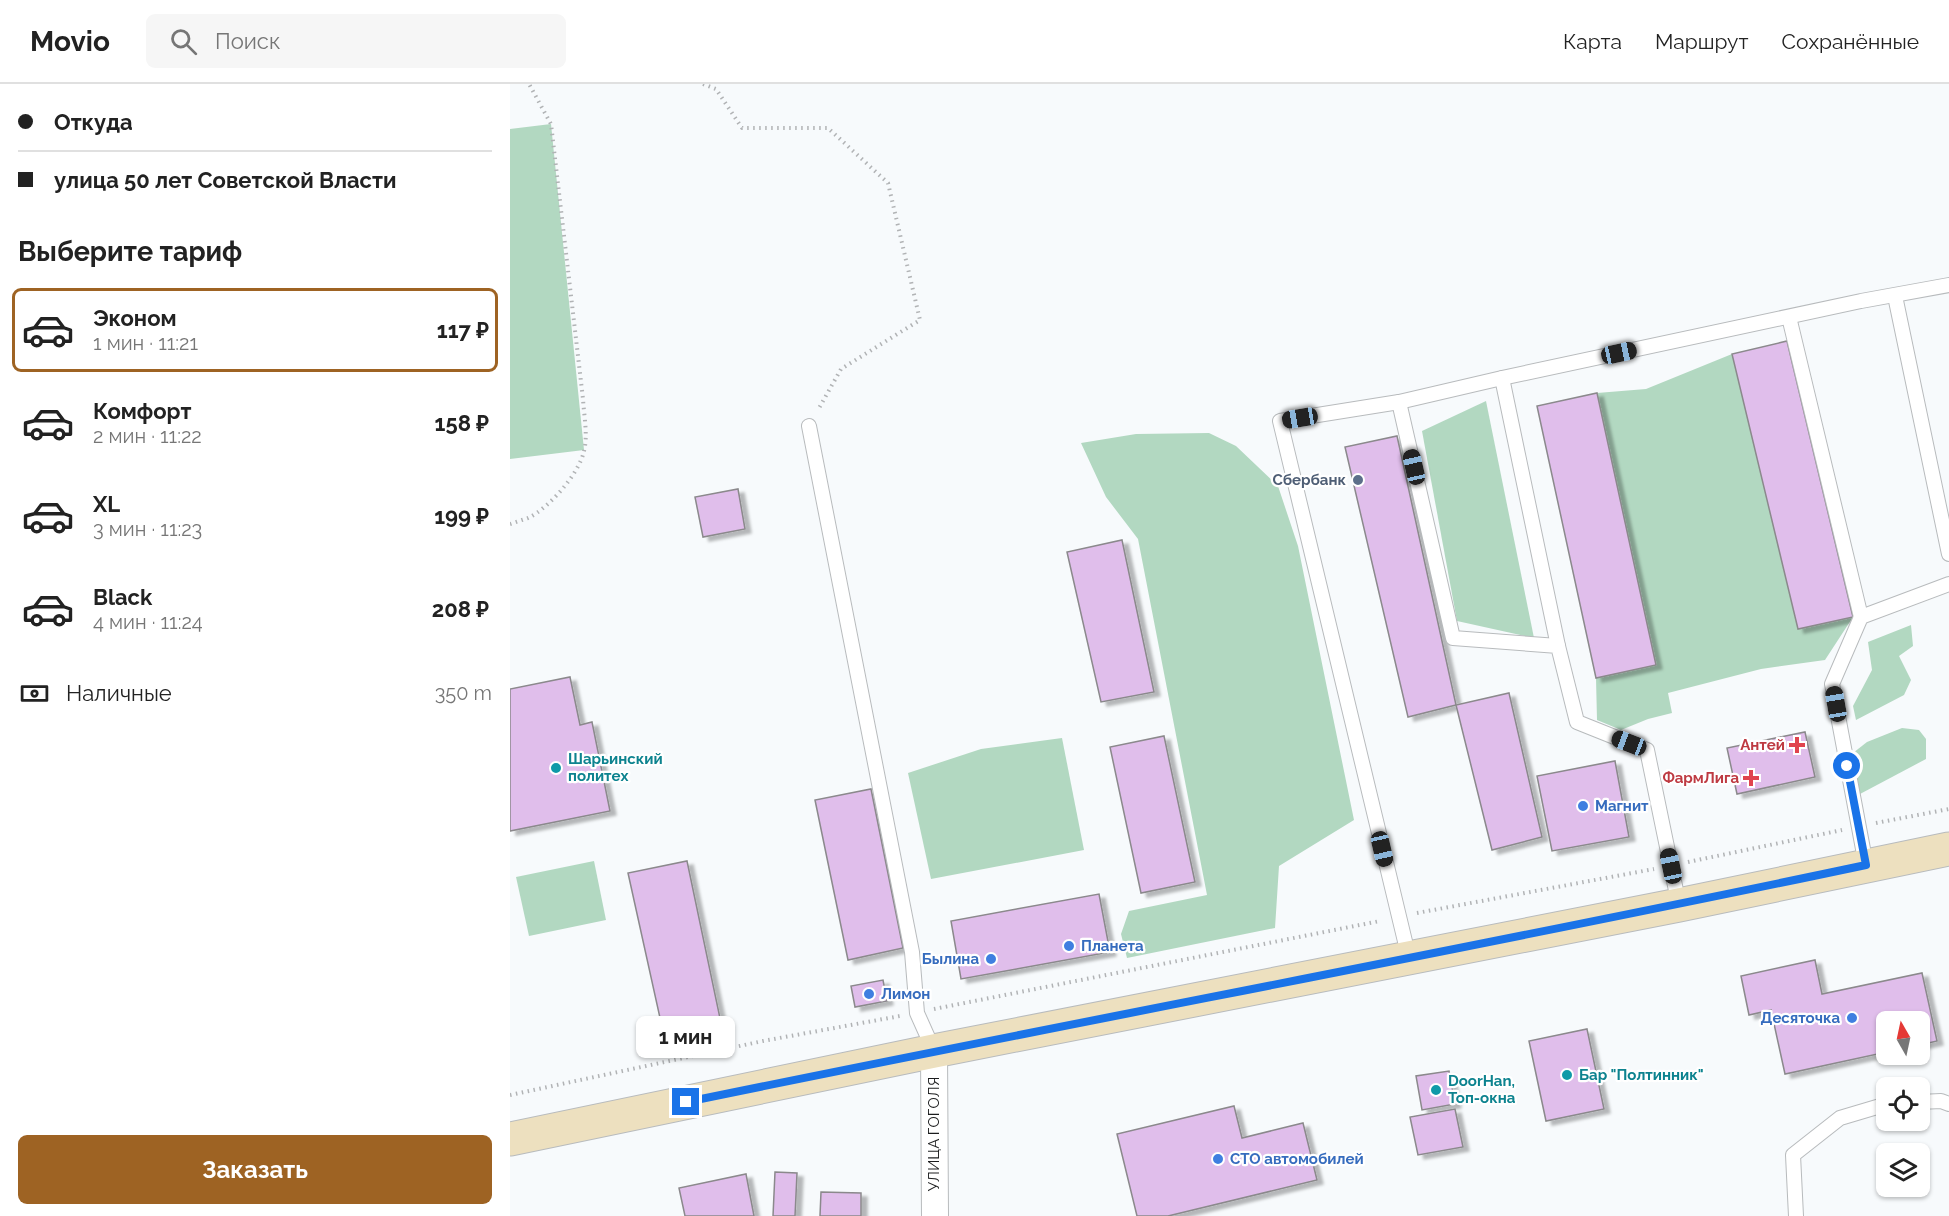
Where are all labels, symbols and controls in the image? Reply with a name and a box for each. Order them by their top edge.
search box [146,14,566,68]
text: Movio [30,25,110,58]
icon: search [167,25,200,58]
text: Поиск [215,28,280,54]
text: Карта [1563,29,1622,54]
text: Маршрут [1655,29,1748,54]
text: Сохранённые [1781,29,1919,54]
text: Откуда [54,109,133,135]
text: улица 50 лет Советской Власти [54,167,396,193]
text: Выберите тариф [18,236,242,267]
icon: car [21,303,75,357]
text: Эконом [93,305,177,331]
text: 117 ₽ [437,317,489,343]
text: 1 мин · 11:21 [93,331,198,355]
car [1600,340,1638,366]
icon: car [21,396,75,450]
text: Комфорт [93,398,191,424]
car [1281,406,1319,430]
text: 158 ₽ [435,410,489,436]
text: 2 мин · 11:22 [93,424,202,448]
car [1401,447,1427,487]
place label: Сбербанк [1272,471,1346,489]
marker: Сбербанк [1351,473,1365,487]
icon: car [21,489,75,543]
text: XL [93,491,120,517]
text: 199 ₽ [434,503,489,529]
text: 3 мин · 11:23 [93,517,202,541]
icon: car [21,582,75,636]
text: Black [93,584,152,610]
text: 208 ₽ [432,596,489,622]
text: 4 мин · 11:24 [93,610,203,634]
icon: cash [18,677,51,710]
text: Наличные [66,680,172,706]
text: 350 m [435,681,492,705]
car [1824,685,1848,723]
car [1609,728,1649,758]
place label: Антей [1740,736,1785,754]
marker: Антей [1790,738,1804,752]
place label: Шарьинский политех [568,750,663,785]
route start [1833,752,1860,779]
marker: Шарьинский политех [549,761,563,775]
place label: ФармЛига [1662,769,1739,787]
marker: ФармЛига [1744,771,1758,785]
place label: Магнит [1595,797,1649,815]
marker: Магнит [1576,799,1590,813]
car [1369,829,1395,869]
car [1658,847,1684,885]
place label: Планета [1081,937,1144,955]
marker: Планета [1062,939,1076,953]
place label: Былина [922,950,979,968]
marker: Былина [984,952,998,966]
place label: Лимон [881,985,930,1003]
marker: Лимон [862,987,876,1001]
place label: Десяточка [1761,1009,1840,1027]
marker: Десяточка [1845,1011,1859,1025]
north arrow [1876,1011,1930,1065]
map controls [1876,1011,1930,1197]
callout: 1 мин [636,1015,735,1057]
text: 1 мин [659,1025,712,1049]
place label: Бар "Полтинник" [1579,1066,1704,1084]
marker: Бар "Полтинник" [1560,1068,1574,1082]
place label: DoorHan, Топ-окна [1448,1072,1516,1107]
street label: УЛИЦА ГОГОЛЯ [925,1077,943,1191]
button: locate [1876,1077,1930,1131]
marker: DoorHan, Топ-окна [1429,1083,1443,1097]
route end [672,1088,699,1115]
button: Заказать [18,1135,492,1204]
button: layers [1876,1143,1930,1197]
place label: СТО автомобилей [1230,1150,1364,1168]
marker: СТО автомобилей [1211,1152,1225,1166]

